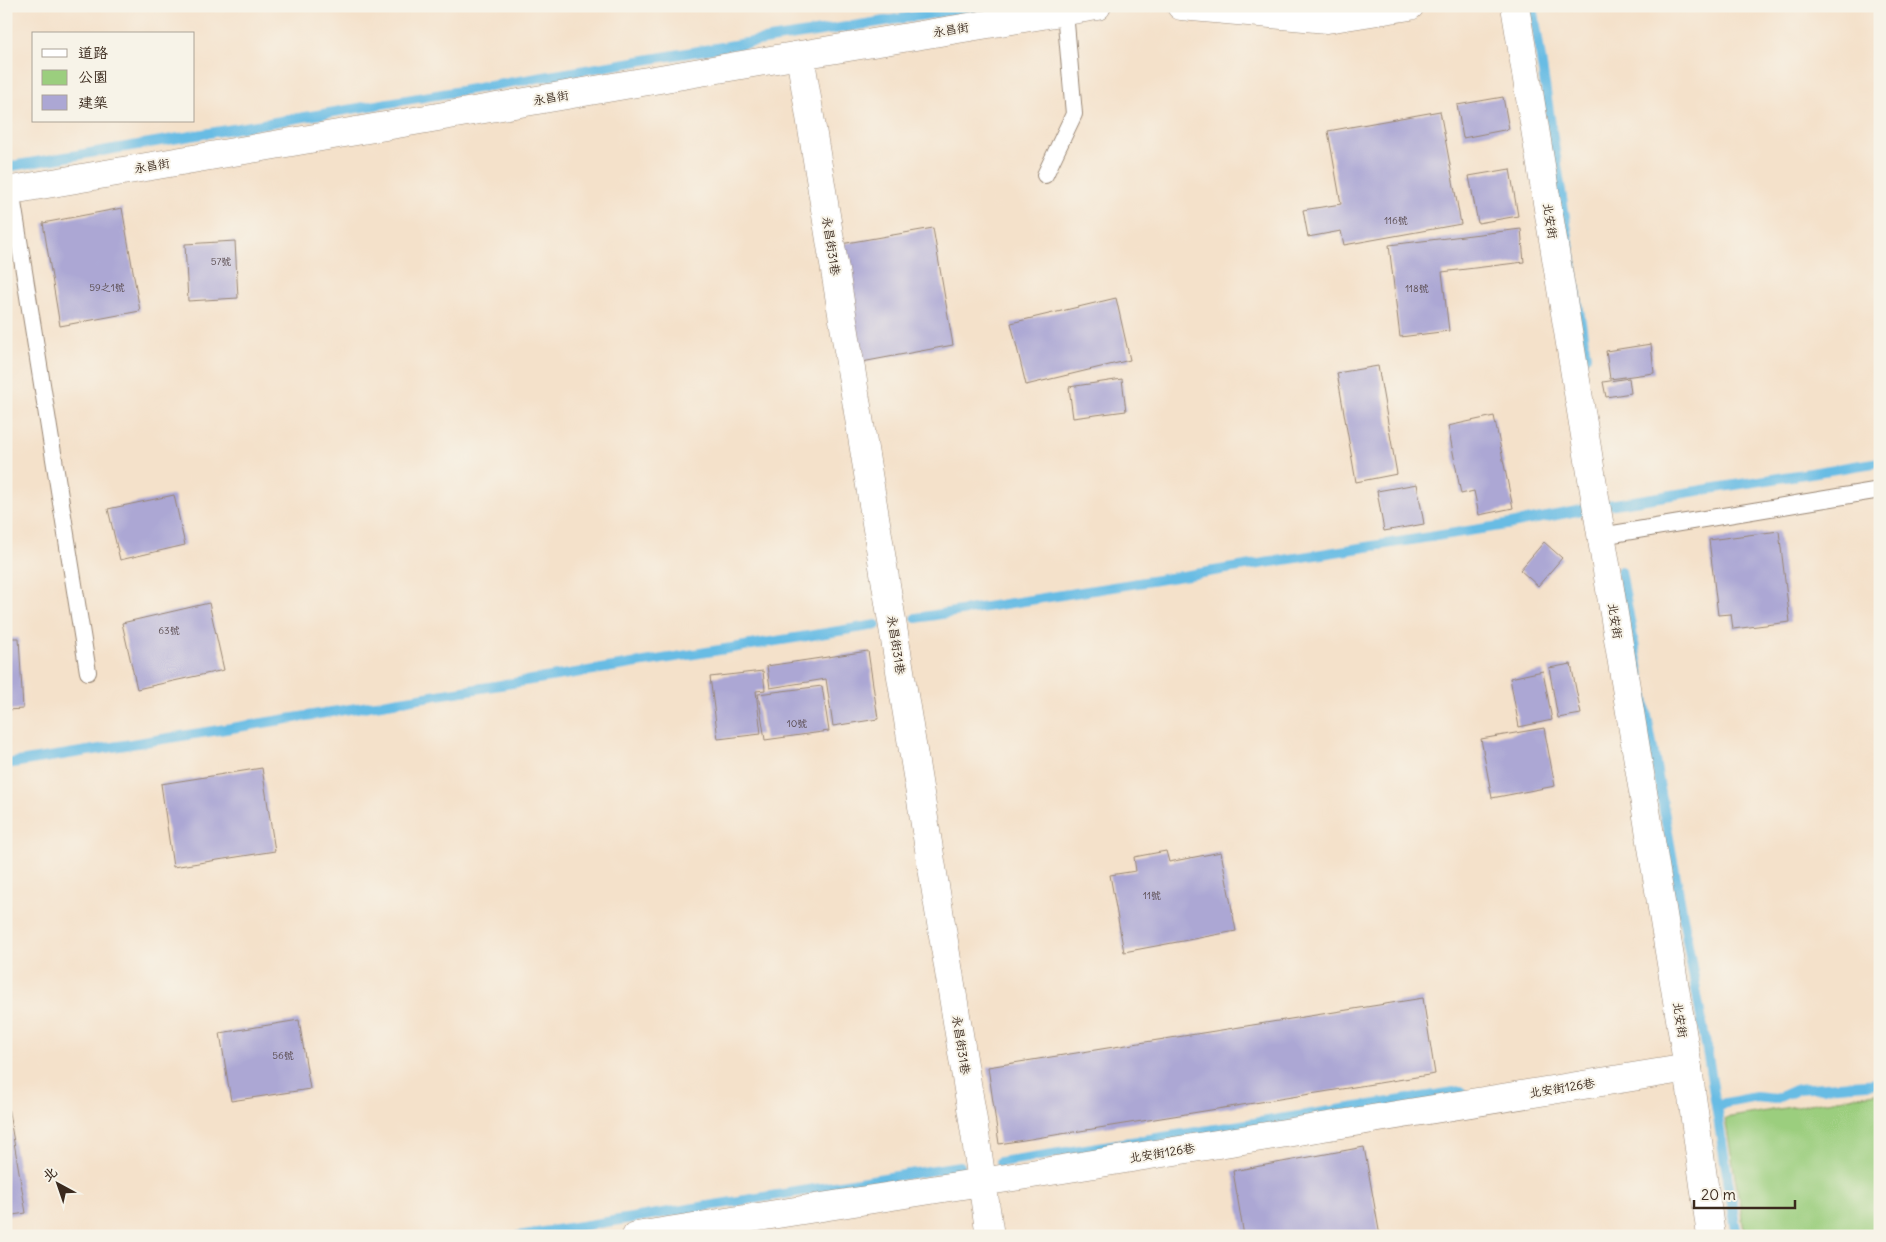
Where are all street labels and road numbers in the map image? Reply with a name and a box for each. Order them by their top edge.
street label: 永昌街 [932,19,970,40]
street label: 永昌街 [532,87,570,108]
street label: 永昌街 [133,155,171,176]
street label: 北安街 [1540,202,1561,240]
street label: 永昌街31巷 [819,215,844,276]
street label: 北安街 [1605,602,1626,640]
street label: 永昌街31巷 [884,614,909,675]
street label: 北安街 [1670,1001,1691,1039]
street label: 永昌街31巷 [949,1014,974,1075]
street label: 北安街126巷 [1528,1075,1596,1100]
street label: 北安街126巷 [1128,1140,1196,1165]

